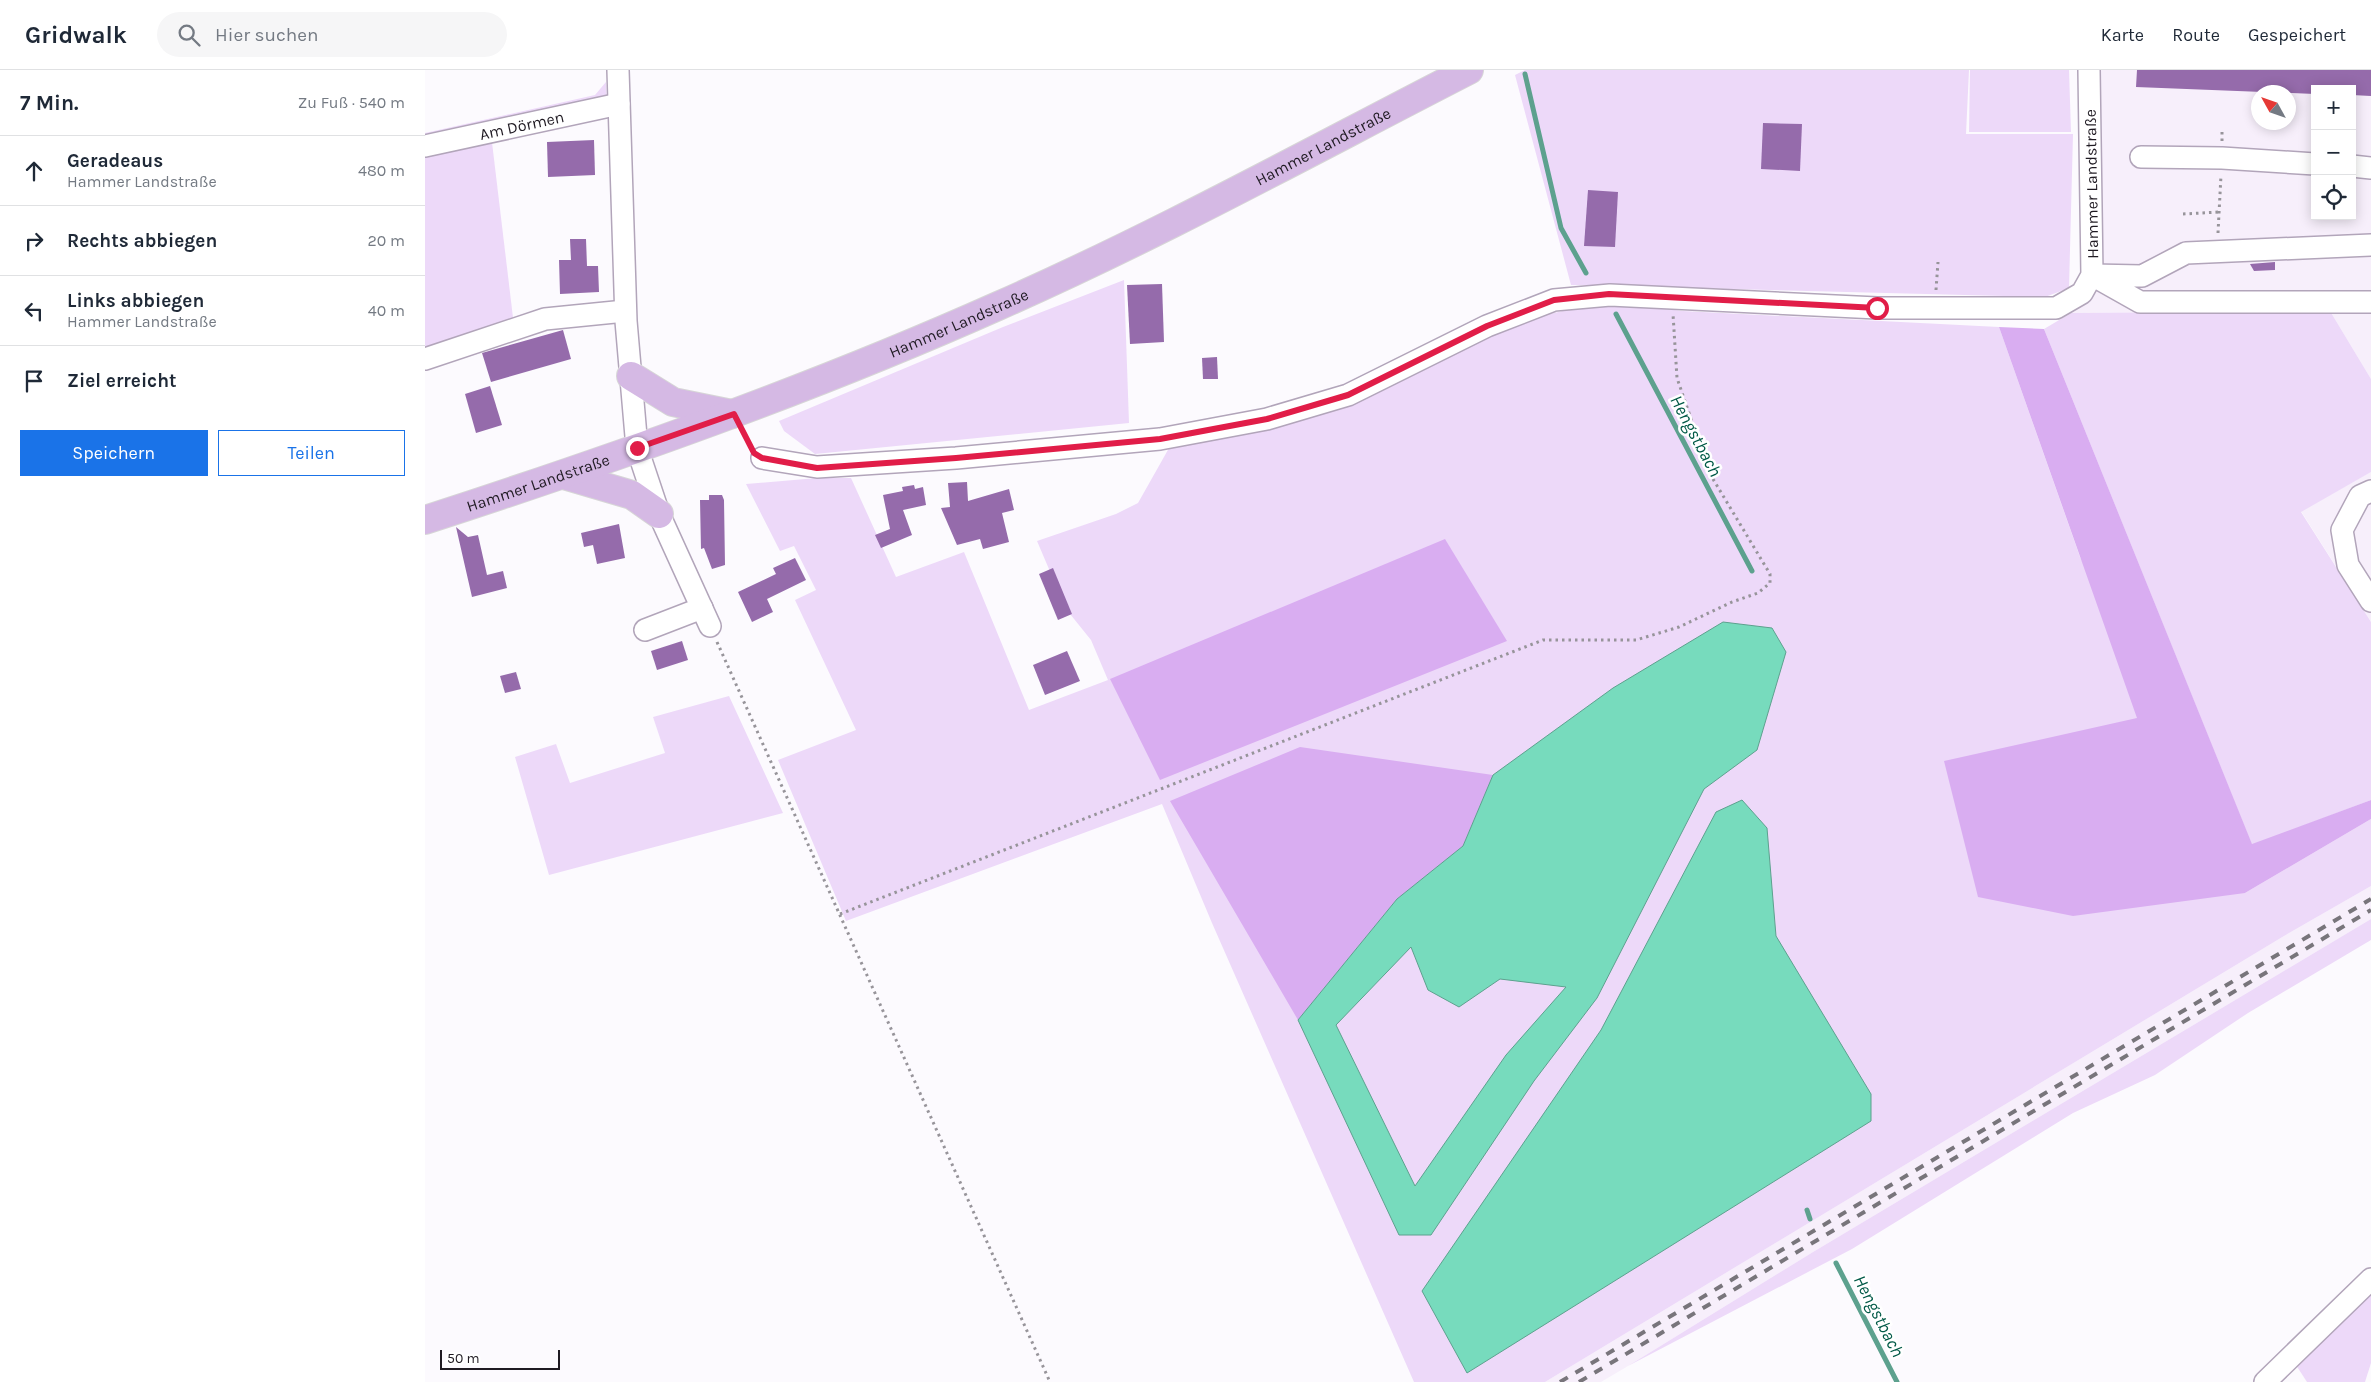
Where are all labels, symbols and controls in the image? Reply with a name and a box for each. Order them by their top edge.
search box [157,12,507,57]
text: Gridwalk [25,21,127,49]
icon: search [175,21,203,49]
text: Hier suchen [215,24,319,46]
text: Karte [2101,24,2144,46]
text: Route [2172,24,2220,46]
text: Gespeichert [2248,24,2346,46]
north arrow [2251,85,2296,130]
map controls [2311,85,2356,220]
button: + [2311,85,2356,130]
text: 7 Min. [20,91,79,115]
text: Zu Fuß · 540 m [298,93,405,112]
street label: Hammer Landstraße [1252,103,1394,189]
street label: Am Dörmen [478,107,566,144]
street label: Hammer Landstraße [2081,109,2102,259]
button: − [2311,130,2356,175]
text: Geradeaus [67,150,163,172]
icon: ahead [20,157,48,185]
text: 480 m [358,161,405,180]
text: Hammer Landstraße [67,172,217,191]
button: locate [2311,175,2356,220]
icon: right [20,227,48,255]
text: Rechts abbiegen [67,230,217,252]
text: 20 m [367,231,405,250]
street label: Hammer Landstraße [886,285,1031,362]
text: Links abbiegen [67,290,204,312]
icon: left [20,297,48,325]
route start [1866,297,1889,320]
text: 40 m [368,301,405,320]
text: Hammer Landstraße [67,312,217,331]
icon: arrive [20,367,48,395]
text: Ziel erreicht [67,370,177,392]
water label: Hengstbach [1665,391,1727,481]
button: Speichern [20,430,208,476]
button: Teilen [218,430,405,476]
route end [626,437,649,460]
street label: Hammer Landstraße [464,450,612,516]
water label: Hengstbach [1849,1271,1909,1361]
scale bar [440,1347,560,1370]
text: 50 m [447,1350,480,1367]

